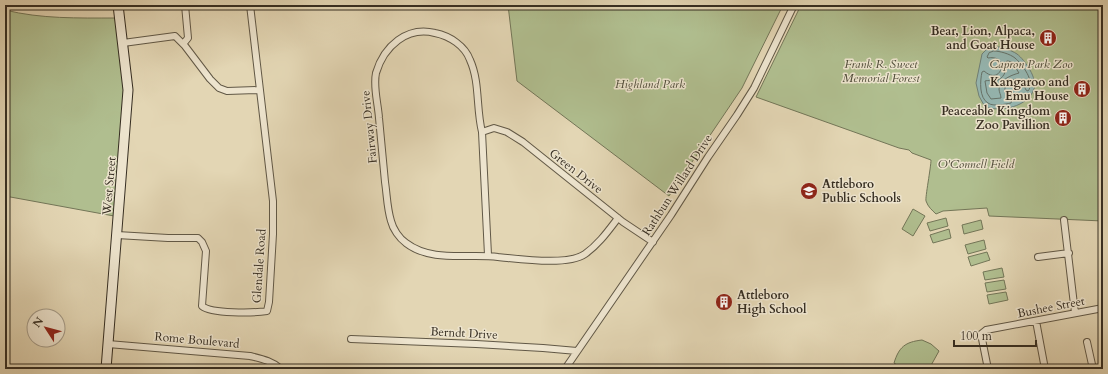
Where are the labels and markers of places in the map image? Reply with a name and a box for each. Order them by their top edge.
place label: Bear, Lion, Alpaca, and Goat House [931,23,1035,53]
building icon: Bear, Lion, Alpaca, and Goat House [1038,28,1058,48]
place label: Kangaroo and Emu House [990,74,1069,104]
building icon: Kangaroo and Emu House [1072,79,1092,99]
place label: Peaceable Kingdom Zoo Pavillion [941,103,1051,133]
building icon: Peaceable Kingdom Zoo Pavillion [1053,108,1073,128]
place label: Attleboro Public Schools [822,176,901,206]
school or university icon: Attleboro Public Schools [799,181,819,201]
place label: Attleboro High School [737,287,807,317]
building icon: Attleboro High School [714,292,734,312]

